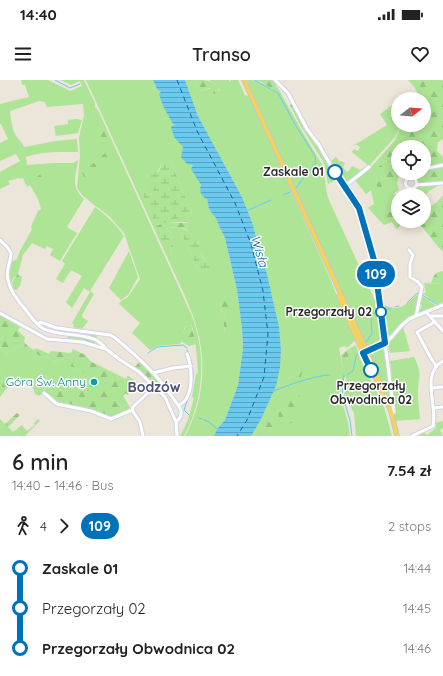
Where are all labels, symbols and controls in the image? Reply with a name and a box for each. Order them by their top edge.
text: 14:40 [20,5,57,24]
icon: menu [12,43,34,65]
text: Transo [192,43,251,66]
icon: heart [409,43,431,65]
north arrow [391,92,431,132]
map controls [391,92,431,228]
button: locate [391,140,431,180]
place label: Zaskale 01 [263,164,324,179]
marker: Zaskale 01 [327,164,343,180]
button: layers [391,188,431,228]
water label: Wisła [248,233,272,270]
line badge: 109 [353,261,399,287]
text: 109 [365,265,387,283]
place label: Przegorzały 02 [286,304,372,319]
marker: Przegorzały 02 [375,306,387,318]
marker: Przegorzały Obwodnica 02 [363,362,379,378]
place label: Góra Św. Anny [6,374,86,389]
marker: Góra Św. Anny [89,377,99,387]
district label: Bodzów [128,378,181,396]
place label: Przegorzały Obwodnica 02 [330,378,412,407]
text: 6 min [12,448,68,476]
text: 7.54 zł [387,461,431,480]
text: 14:40 – 14:46 · Bus [12,477,114,493]
icon: walk [12,515,34,537]
icon: forward [53,515,75,537]
text: 109 [89,517,111,535]
text: 4 [40,518,47,534]
text: 2 stops [388,518,431,534]
text: Zaskale 01 [42,559,118,578]
text: 14:44 [403,560,431,576]
text: Przegorzały 02 [42,599,146,618]
text: 14:45 [403,600,431,616]
text: Przegorzały Obwodnica 02 [42,639,235,658]
text: 14:46 [403,640,431,656]

